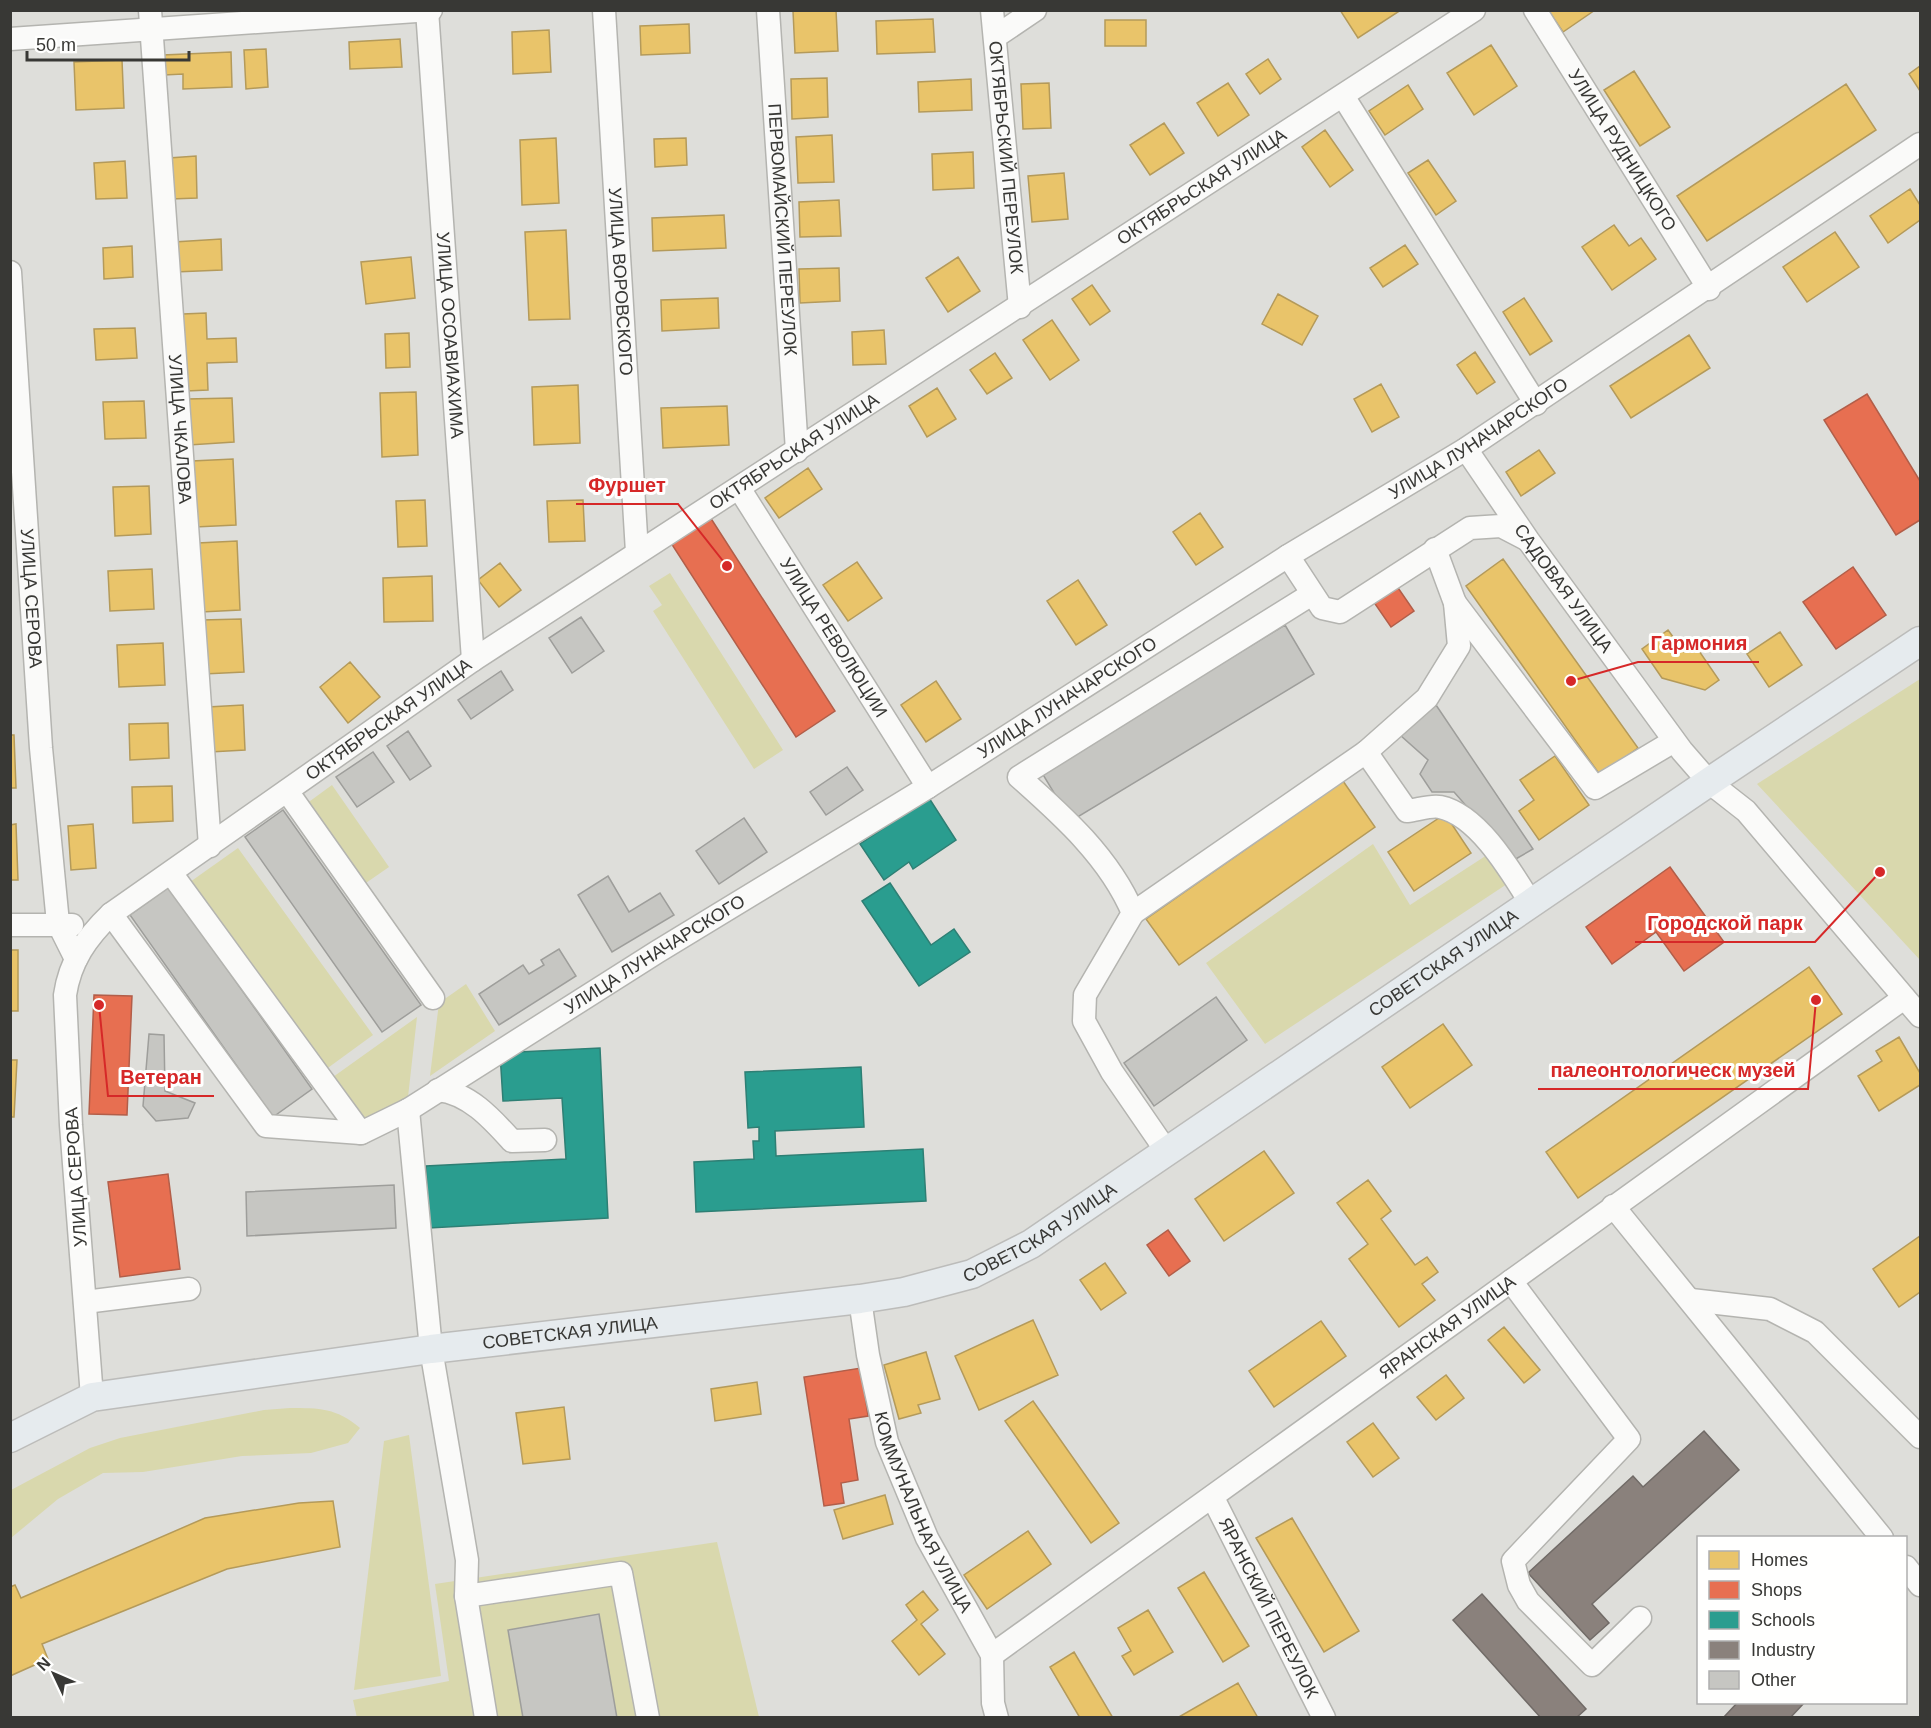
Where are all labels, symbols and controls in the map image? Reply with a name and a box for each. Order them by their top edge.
scale bar [27,24,189,62]
text: 50 m [36,35,76,55]
street label: ОКТЯБРЬСКИЙ ПЕРЕУЛОК [985,40,1027,275]
street label: УЛИЦА РУДНИЦКОГО [1564,65,1680,235]
street label: ПЕРВОМАЙСКИЙ ПЕРЕУЛОК [764,103,801,357]
street label: ОКТЯБРЬСКАЯ УЛИЦА [1113,125,1290,249]
street label: УЛИЦА ВОРОВСКОГО [605,187,636,376]
street label: УЛИЦА ОСОАВИАХИМА [433,231,467,439]
street label: УЛИЦА ЧКАЛОВА [165,353,195,505]
street label: УЛИЦА ЛУНАЧАРСКОГО [1385,374,1572,503]
street label: ОКТЯБРЬСКАЯ УЛИЦА [706,389,882,514]
callout: Фуршет [576,466,678,504]
text: Фуршет [588,474,666,496]
street label: САДОВАЯ УЛИЦА [1510,520,1617,656]
street label: УЛИЦА СЕРОВА [17,528,46,669]
street label: УЛИЦА РЕВОЛЮЦИИ [776,554,891,721]
callout: Гармония [1638,624,1759,662]
text: Гармония [1651,632,1747,654]
street label: УЛИЦА ЛУНАЧАРСКОГО [974,633,1160,762]
street label: ОКТЯБРЬСКАЯ УЛИЦА [302,654,475,784]
street label: УЛИЦА ЛУНАЧАРСКОГО [561,891,749,1018]
callout: Городской парк [1635,904,1815,942]
street label: СОВЕТСКАЯ УЛИЦА [1365,905,1522,1021]
text: Городской парк [1647,912,1804,934]
callout: палеонтологическ музей [1538,1051,1808,1089]
callout: Ветеран [108,1058,214,1096]
text: палеонтологическ музей [1550,1059,1796,1081]
text: Ветеран [120,1066,202,1088]
street label: УЛИЦА СЕРОВА [61,1106,91,1248]
street label: СОВЕТСКАЯ УЛИЦА [961,1179,1120,1286]
street label: ЯРАНСКАЯ УЛИЦА [1375,1271,1519,1383]
street label: СОВЕТСКАЯ УЛИЦА [481,1313,659,1353]
street label: КОММУНАЛЬНАЯ УЛИЦА [871,1410,976,1616]
street label: ЯРАНСКИЙ ПЕРЕУЛОК [1215,1514,1322,1702]
legend [1697,1536,1907,1704]
text: Homes [1751,1550,1808,1570]
text: Shops [1751,1580,1802,1600]
text: Schools [1751,1610,1815,1630]
text: Industry [1751,1640,1815,1660]
north arrow [24,1644,84,1704]
text: N [33,1654,54,1674]
text: Other [1751,1670,1796,1690]

